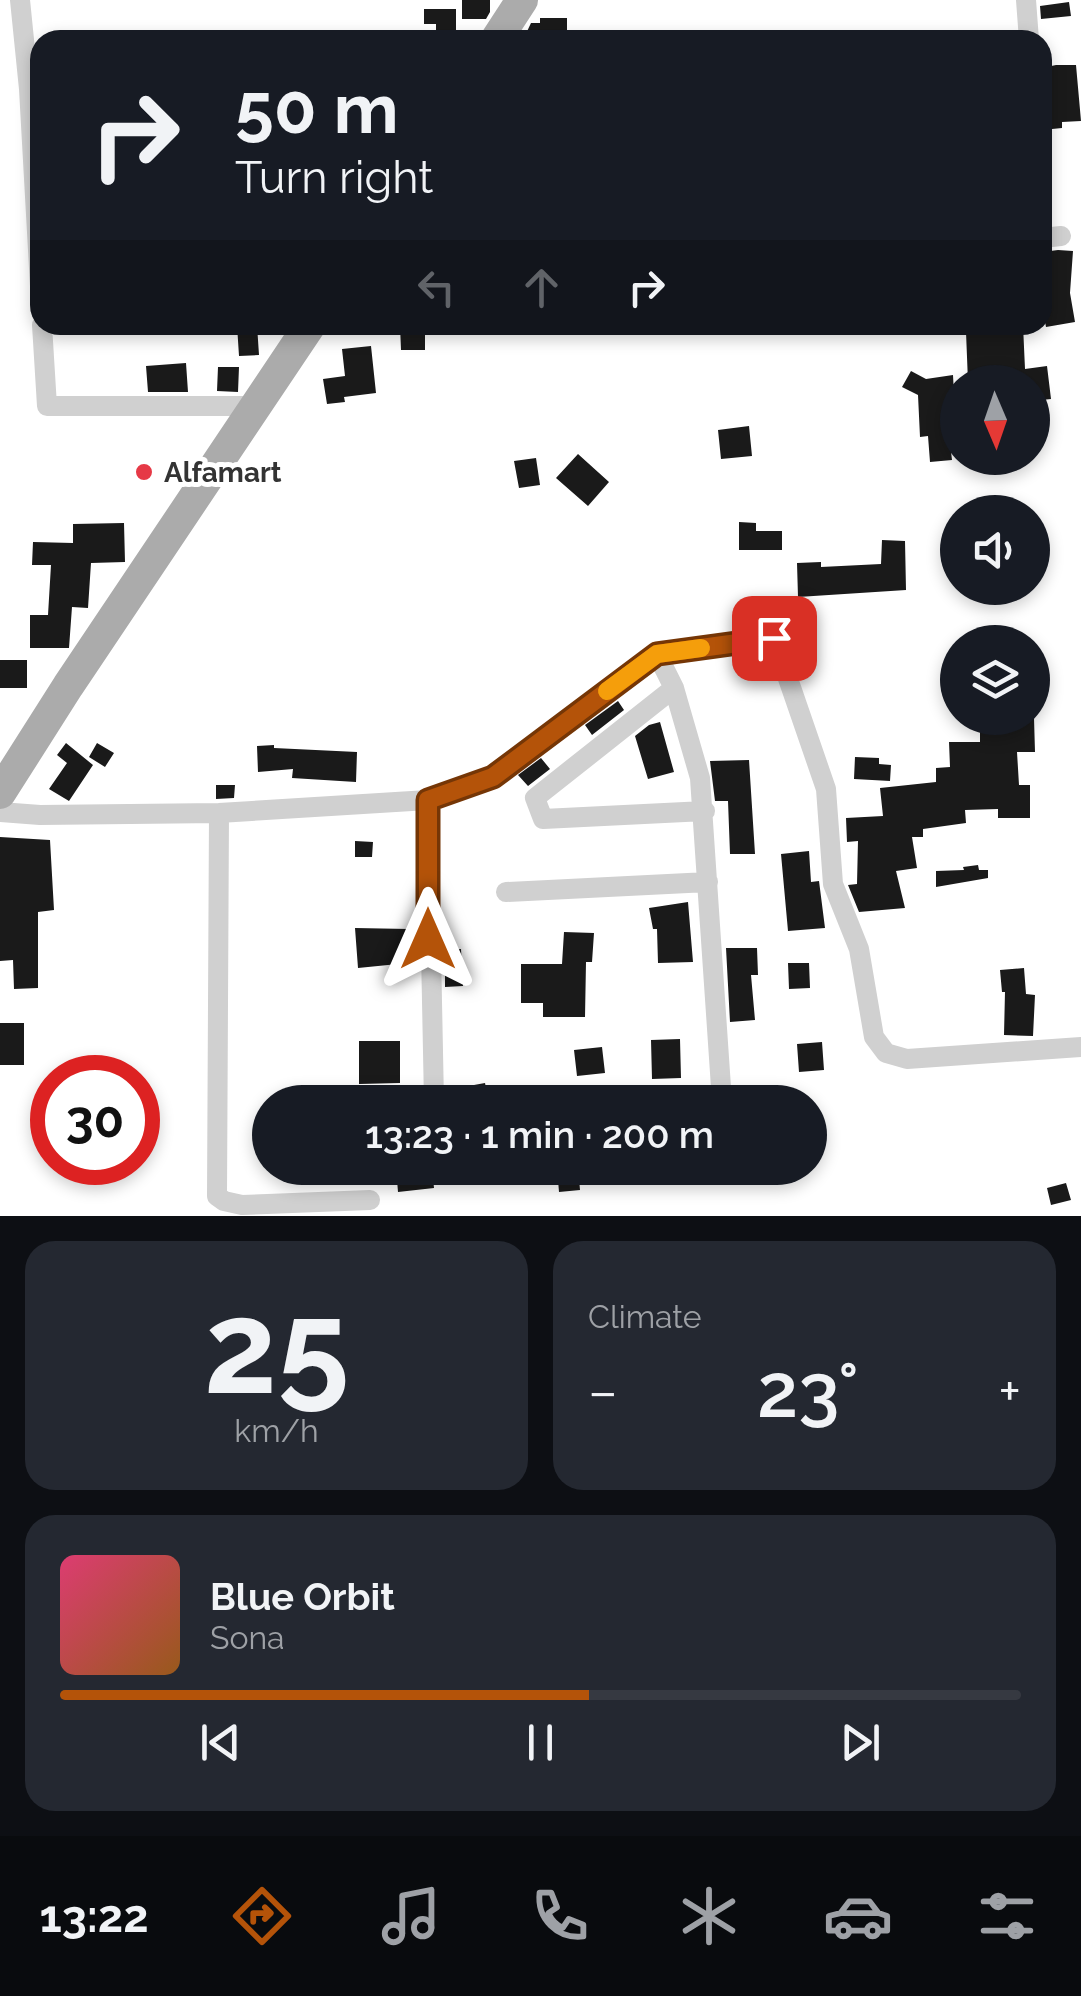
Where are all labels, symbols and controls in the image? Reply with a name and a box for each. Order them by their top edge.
text: 50 m [235,67,399,149]
icon: right [70,70,200,200]
text: Turn right [235,151,433,204]
icon: left [409,260,464,315]
icon: ahead [514,260,569,315]
icon: right [619,260,674,315]
north arrow [940,365,1050,475]
map controls [940,365,1050,735]
place label: Alfamart [164,456,282,489]
marker: Alfamart [133,461,155,483]
button: sound [940,495,1050,605]
pin [732,596,817,681]
icon: arrive [747,611,802,666]
button: layers [940,625,1050,735]
position arrow [376,887,480,991]
speed limit sign: 30 [30,1055,160,1185]
text: 13:23 · 1 min · 200 m [365,1112,714,1157]
text: 25 [204,1271,349,1423]
text: Climate [588,1298,702,1335]
text: 23° [757,1346,859,1435]
text: − [588,1359,618,1424]
text: + [998,1359,1021,1424]
text: km/h [234,1412,319,1449]
text: Blue Orbit [210,1574,395,1619]
text: Sona [210,1619,285,1656]
icon: previous [193,1715,248,1770]
icon: pause [513,1715,568,1770]
icon: next [833,1715,888,1770]
icon: directions [227,1881,297,1951]
icon: music [376,1881,446,1951]
icon: phone [525,1881,595,1951]
icon: climate [674,1881,744,1951]
icon: car [823,1881,893,1951]
icon: filters [972,1881,1042,1951]
text: 13:22 [39,1890,149,1943]

